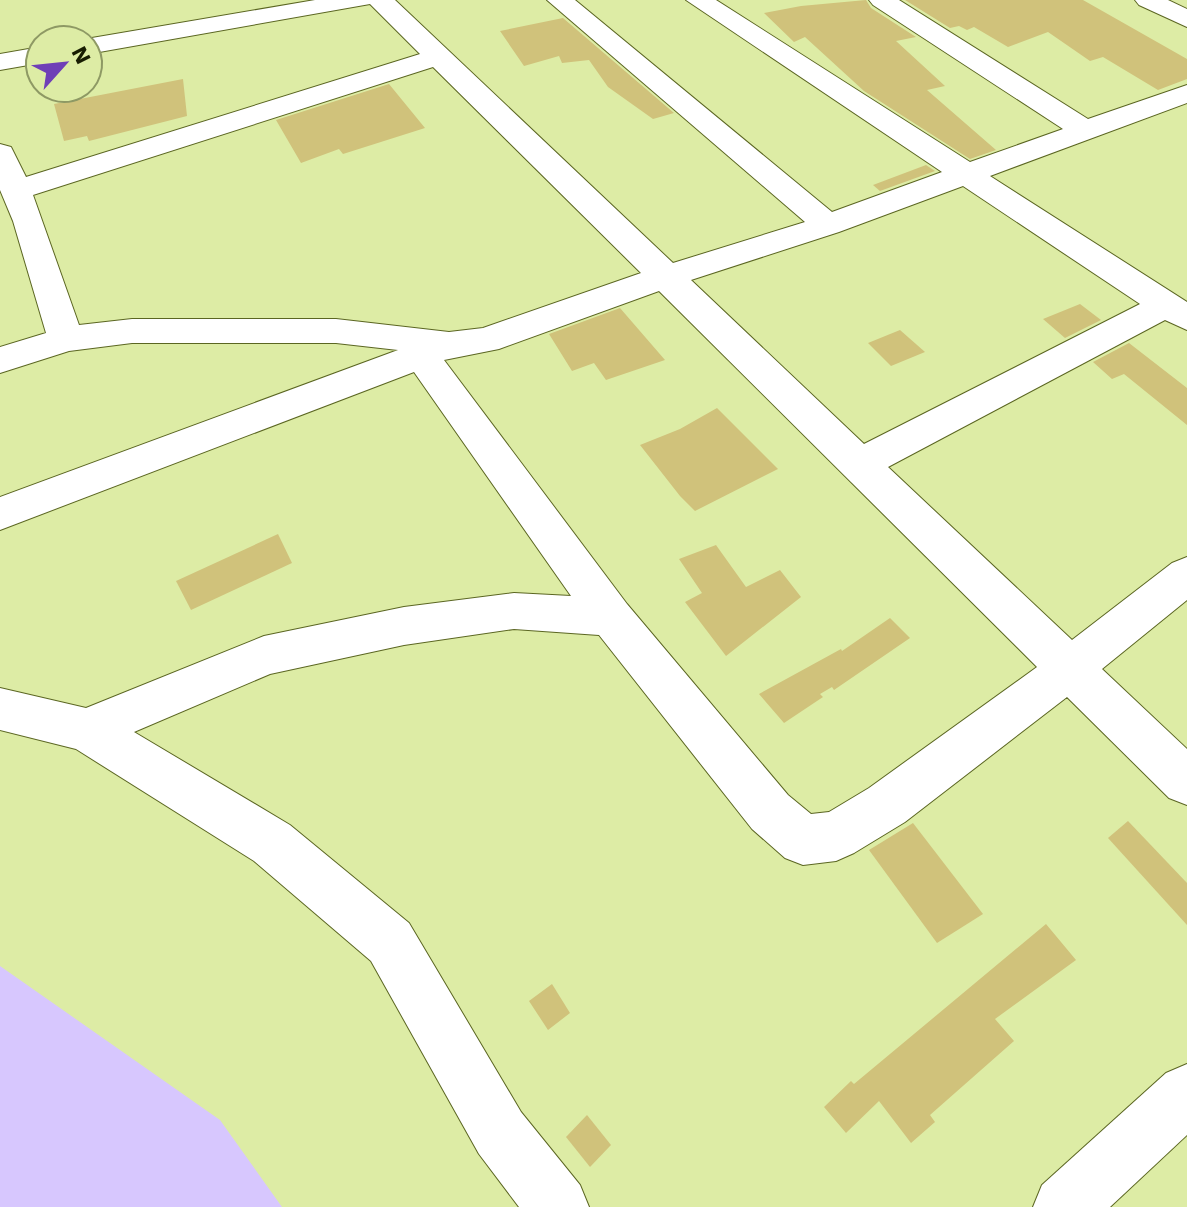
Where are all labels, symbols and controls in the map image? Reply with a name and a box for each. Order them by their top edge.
north arrow [24,24,104,104]
text: N [67,42,96,68]

